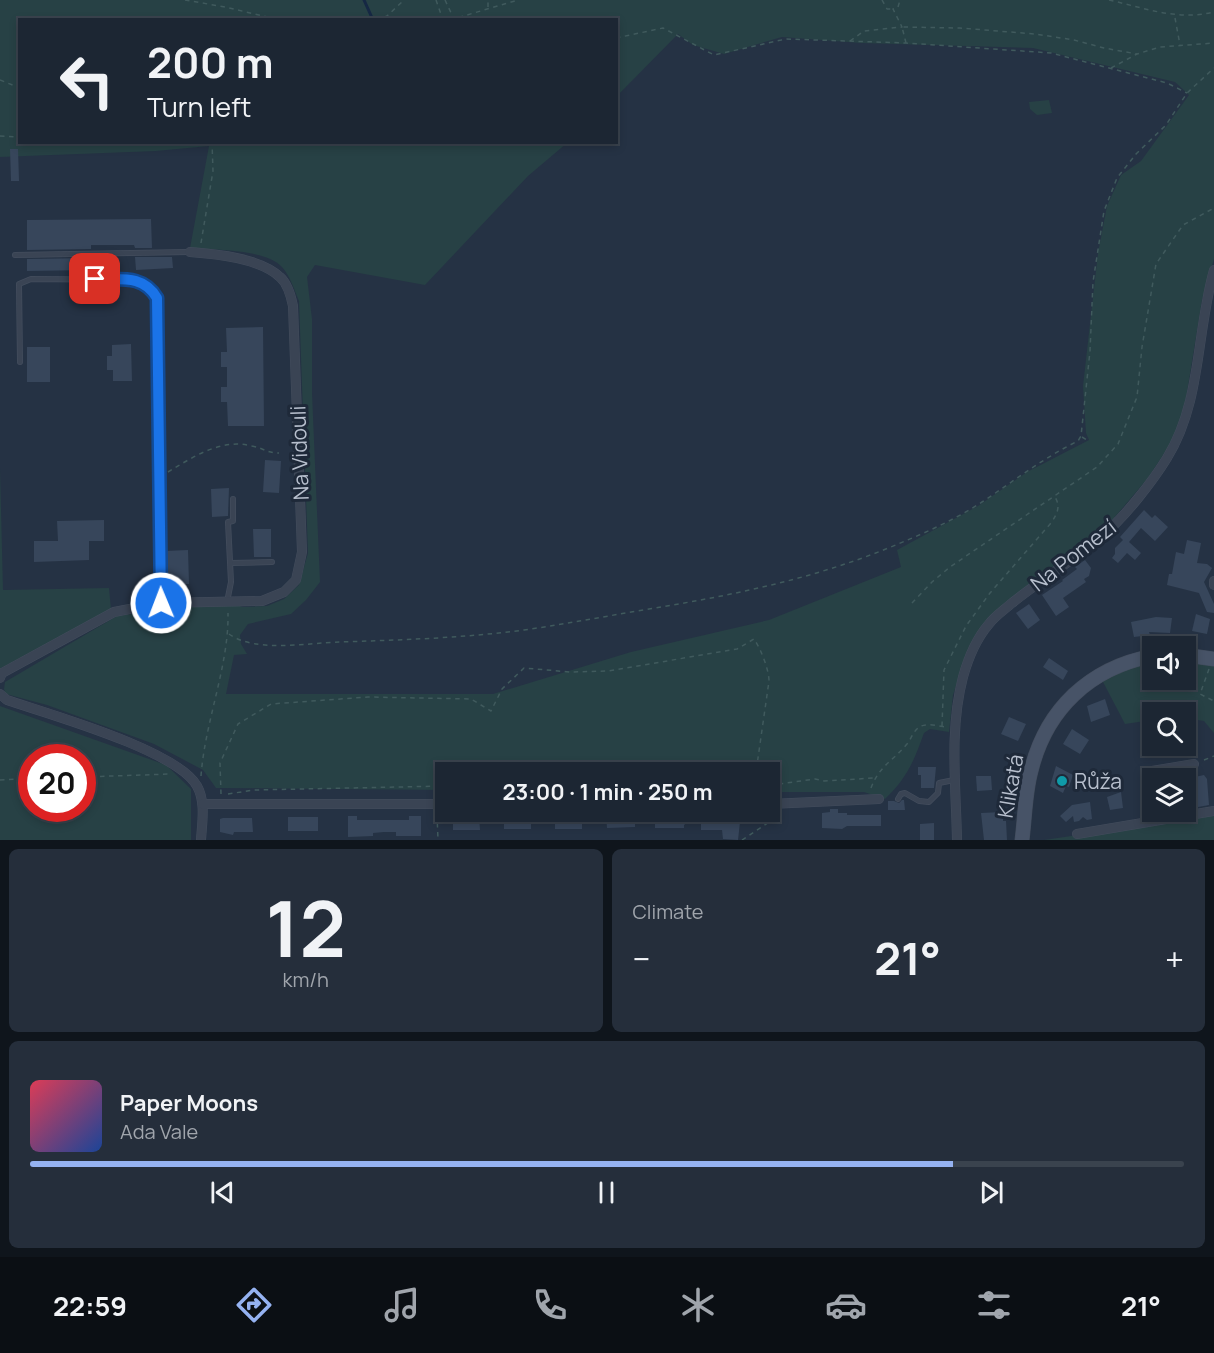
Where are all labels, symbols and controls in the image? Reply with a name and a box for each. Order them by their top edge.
text: 200 m [147,33,273,91]
icon: left [48,42,126,120]
text: Turn left [147,88,251,125]
pin [69,253,120,304]
icon: arrive [78,262,111,295]
street label: Na Vidouli [283,405,315,501]
street label: Na Pomezí [1024,513,1122,597]
position arrow [129,571,193,635]
map controls [1142,636,1196,822]
button: sound [1142,636,1196,690]
button: search [1142,702,1196,756]
speed limit sign: 20 [18,744,96,822]
street label: Klikatá [991,752,1029,820]
place label: Růža [1074,767,1122,795]
button: layers [1142,768,1196,822]
marker: Růža [1055,774,1069,788]
text: 23:00 · 1 min · 250 m [502,777,713,807]
text: 12 [265,874,346,980]
text: Climate [633,898,704,925]
text: 21° [874,927,941,989]
text: − [633,936,650,981]
text: + [1165,936,1184,981]
text: km/h [282,966,329,993]
text: Paper Moons [120,1088,258,1118]
text: Ada Vale [120,1118,198,1145]
icon: previous [206,1176,239,1209]
icon: pause [590,1176,623,1209]
icon: next [975,1176,1008,1209]
icon: directions [233,1284,275,1326]
icon: music [381,1284,423,1326]
icon: phone [529,1284,571,1326]
icon: climate [677,1284,719,1326]
icon: car [825,1284,867,1326]
icon: filters [973,1284,1015,1326]
text: 22:59 [53,1287,127,1324]
text: 21° [1121,1287,1161,1324]

